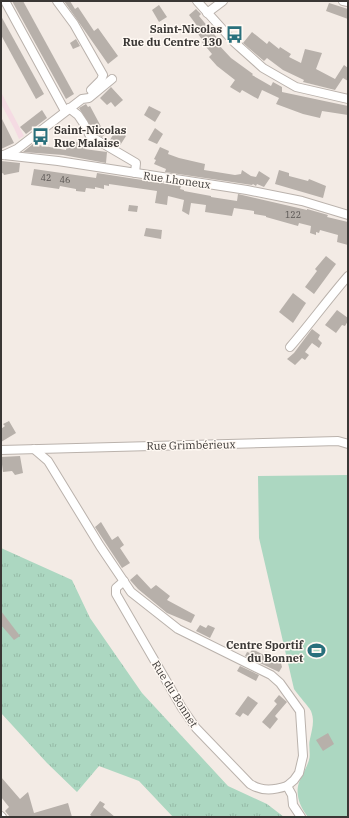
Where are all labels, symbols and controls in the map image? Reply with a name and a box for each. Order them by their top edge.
place label: Saint-Nicolas Rue du Centre 130 [123,22,222,49]
bus stop icon: Saint-Nicolas Rue du Centre 130 [225,25,245,45]
place label: Saint-Nicolas Rue Malaise [54,123,127,150]
bus stop icon: Saint-Nicolas Rue Malaise [31,126,51,146]
street label: Rue Lhoneux [142,168,212,192]
house number: 42 [41,172,51,183]
house number: 46 [60,174,70,185]
house number: 122 [285,209,301,220]
street label: Rue Grimbérieux [146,437,236,453]
place label: Centre Sportif du Bonnet [226,638,304,665]
sports icon: Centre Sportif du Bonnet [306,641,326,661]
street label: Rue du Bonnet [149,658,201,730]

